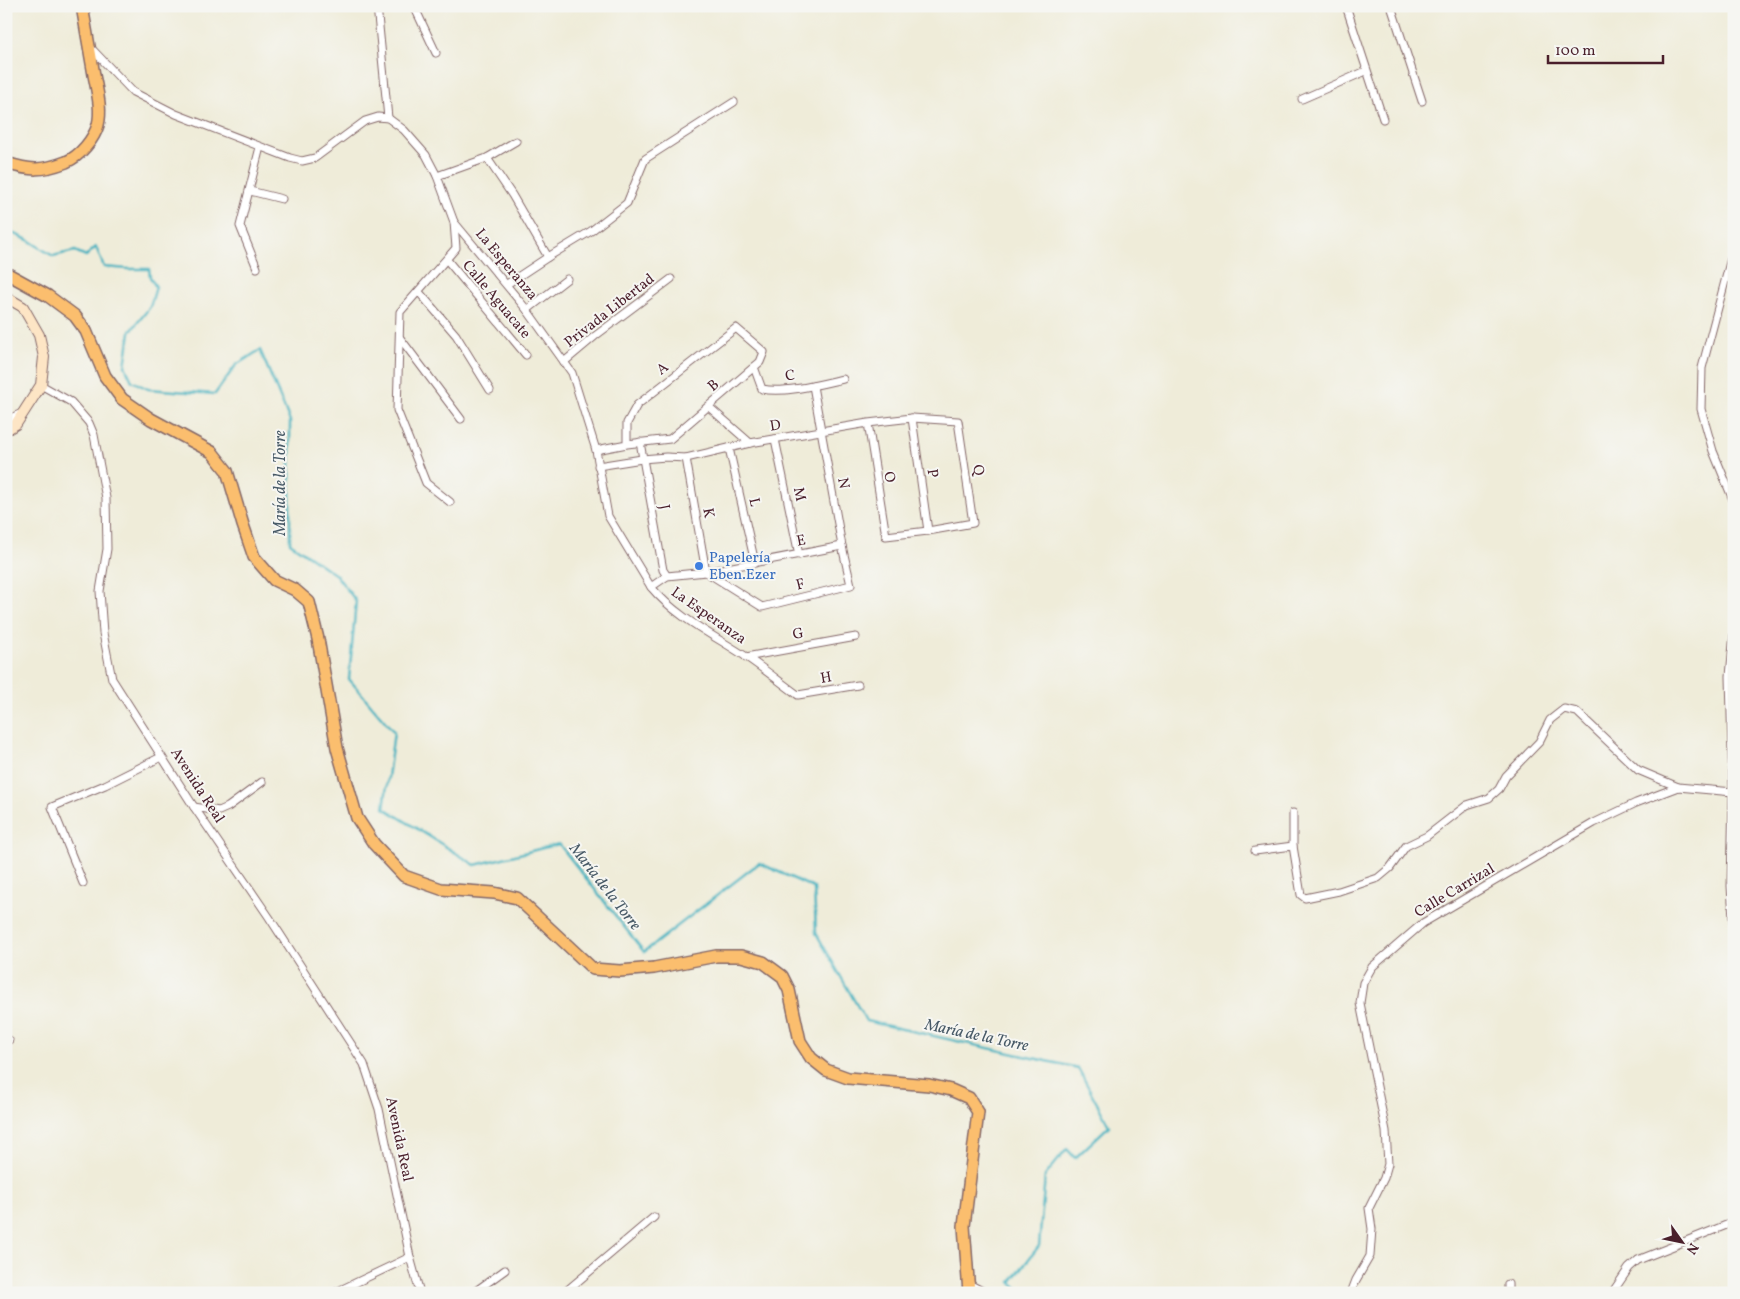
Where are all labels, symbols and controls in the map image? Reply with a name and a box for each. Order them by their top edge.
scale bar [1548,32,1662,64]
text: 100 m [1555,41,1595,62]
street label: La Esperanza [470,225,542,305]
street label: Calle Aguacate [457,256,535,344]
street label: Privada Libertad [560,269,660,353]
street label: A [652,357,674,381]
street label: C [784,365,797,388]
street label: B [704,375,724,397]
street label: D [768,415,782,438]
water label: María de la Torre [270,430,292,537]
street label: Q [966,463,989,478]
street label: P [921,467,943,479]
street label: O [877,470,900,484]
street label: N [831,476,854,491]
street label: M [787,485,810,503]
street label: L [742,496,765,509]
street label: J [653,503,674,512]
street label: K [696,506,719,520]
street label: E [795,530,808,553]
place label: Papelería Eben.Ezer [709,548,776,586]
marker: Papelería Eben.Ezer [693,560,705,572]
street label: F [794,574,807,597]
street label: La Esperanza [666,582,750,650]
street label: G [791,623,805,646]
street label: H [819,667,834,690]
street label: Avenida Real [165,744,229,828]
water label: María de la Torre [563,838,646,936]
street label: Calle Carrizal [1411,859,1499,924]
water label: María de la Torre [922,1014,1030,1058]
street label: Avenida Real [379,1095,418,1184]
north arrow [1658,1216,1708,1266]
text: N [1681,1239,1702,1258]

